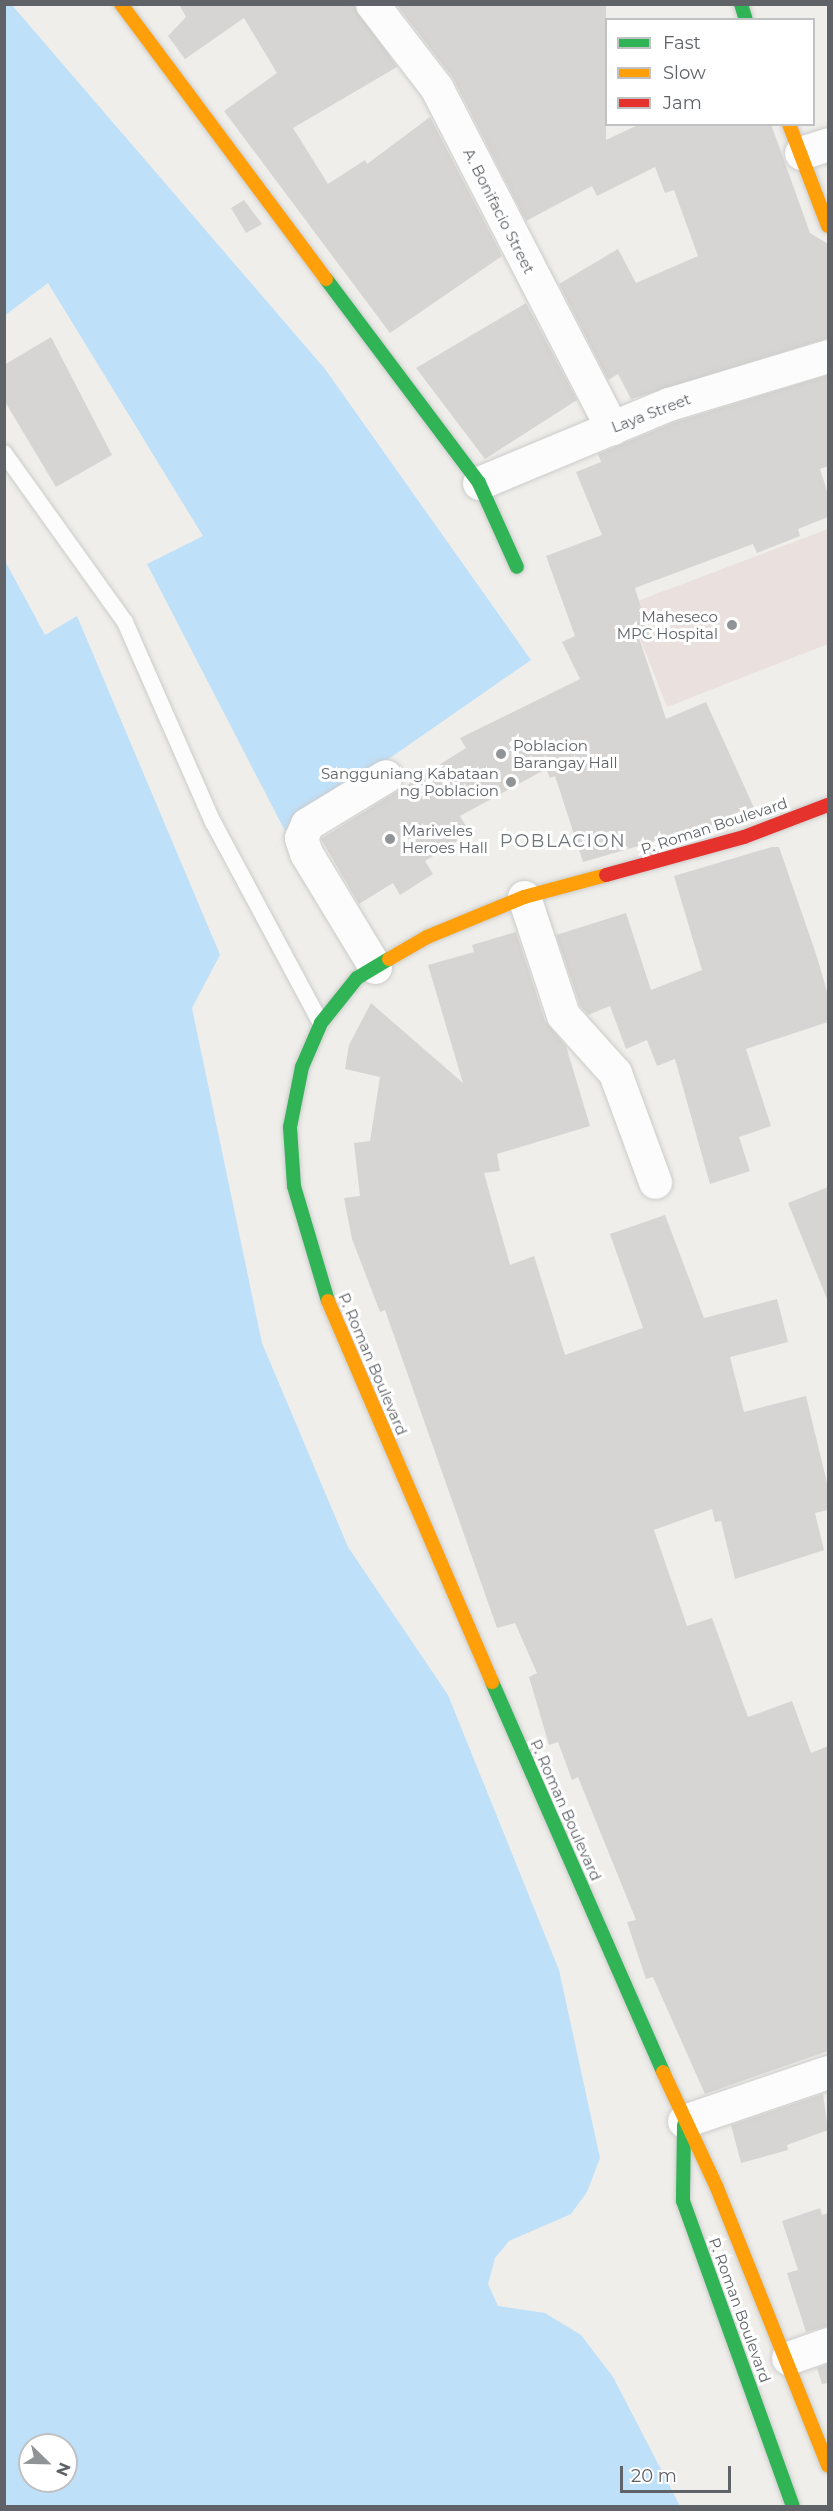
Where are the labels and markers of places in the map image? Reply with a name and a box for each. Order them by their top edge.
place label: Maheseco MPC Hospital [617,607,718,642]
marker: Maheseco MPC Hospital [723,616,741,634]
place label: Poblacion Barangay Hall [513,736,618,771]
marker: Poblacion Barangay Hall [494,747,508,761]
place label: Sangguniang Kabataan ng Poblacion [321,764,499,799]
marker: Sangguniang Kabataan ng Poblacion [504,775,518,789]
place label: Mariveles Heroes Hall [402,821,488,856]
marker: Mariveles Heroes Hall [383,832,397,846]

